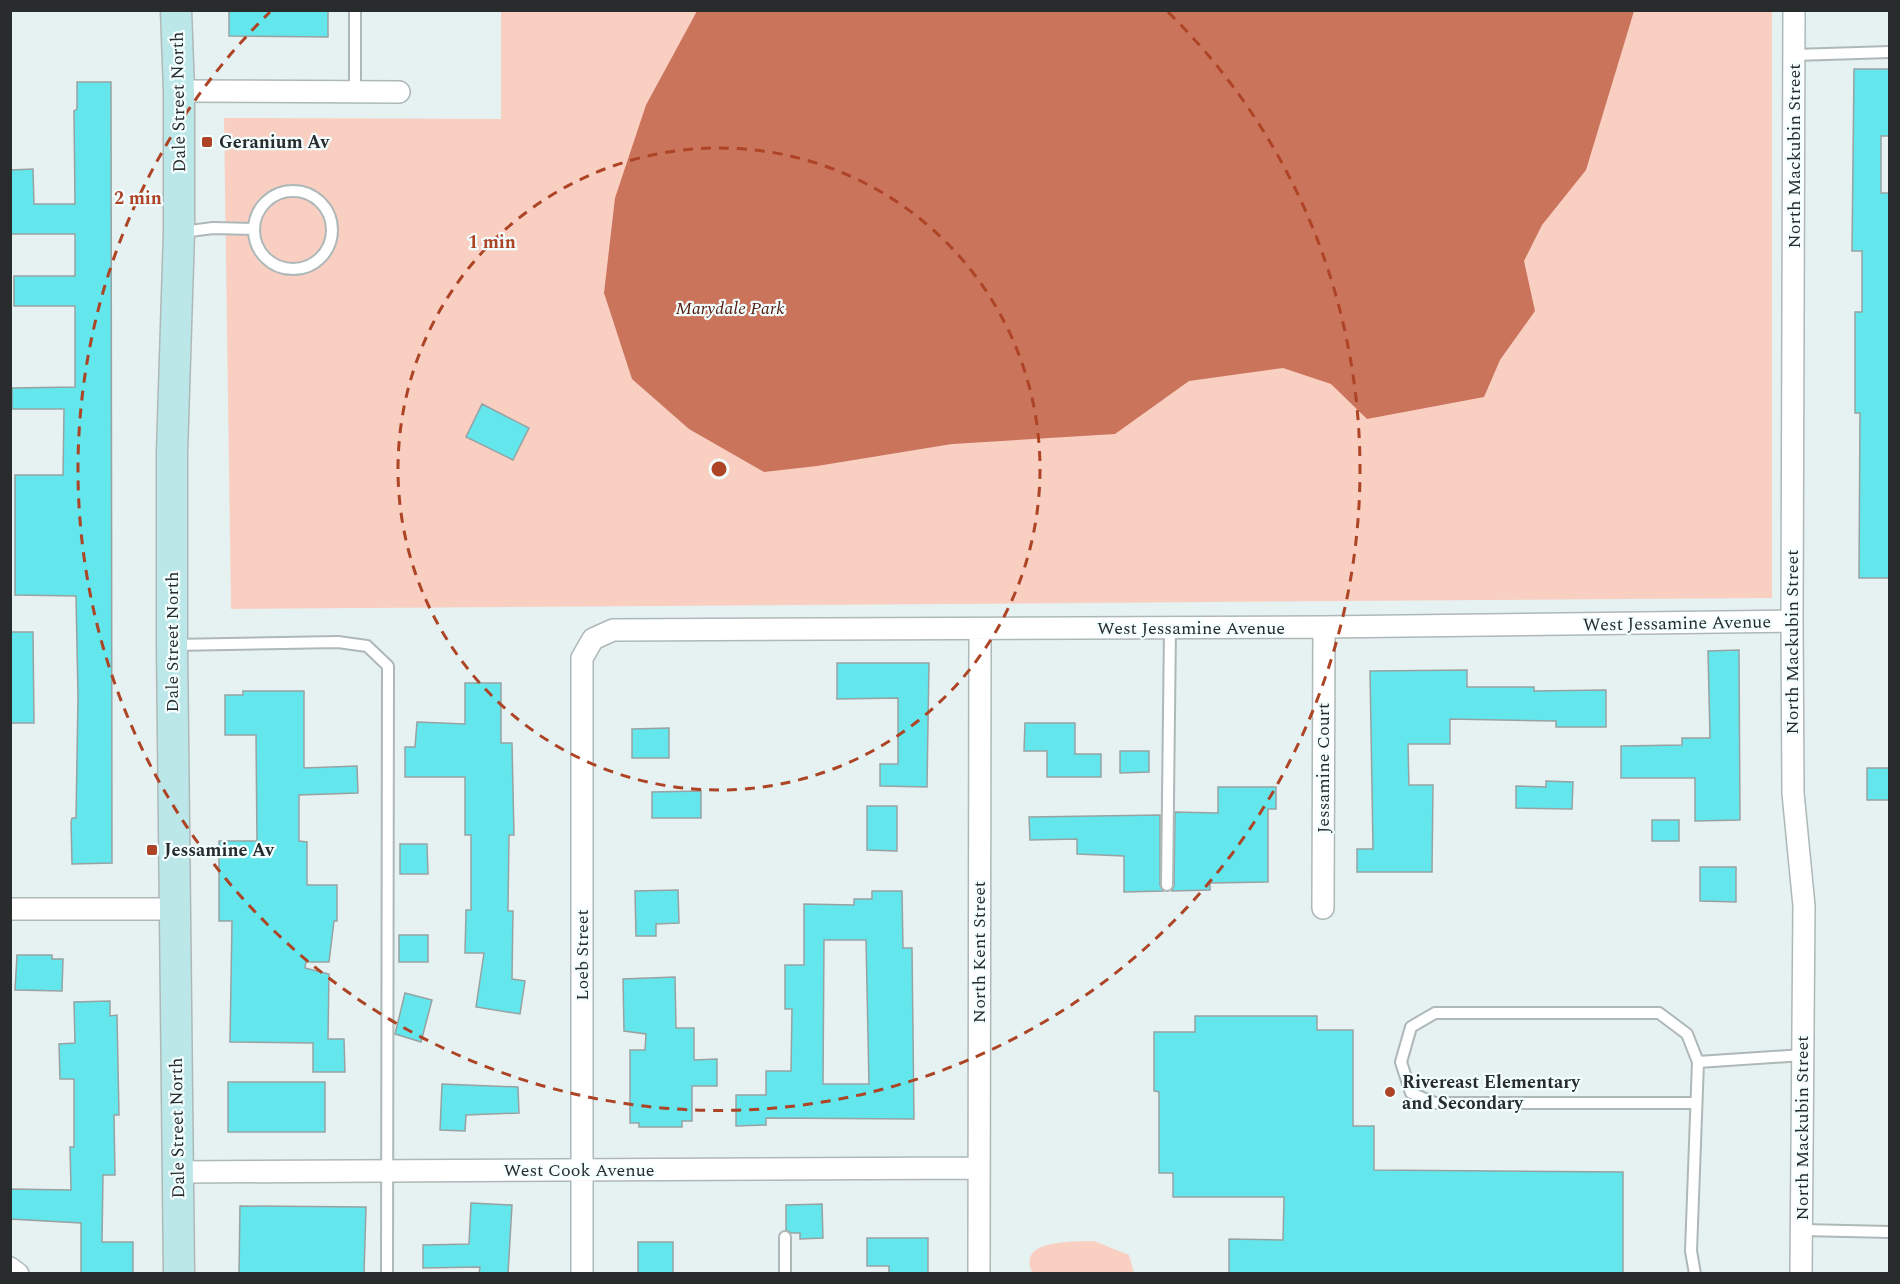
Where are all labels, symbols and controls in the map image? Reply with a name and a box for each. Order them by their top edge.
street label: Dale Street North [164,31,193,173]
street label: North Mackubin Street [1781,63,1808,249]
place label: Geranium Av [219,129,330,156]
marker: Geranium Av [200,135,214,149]
text: 2 min [114,185,162,212]
text: 1 min [468,229,516,256]
park label: Marydale Park [675,295,785,322]
centre of rings [709,459,729,479]
street label: North Mackubin Street [1779,549,1806,735]
street label: Dale Street North [159,572,186,713]
street label: West Jessamine Avenue [1583,608,1771,639]
street label: West Jessamine Avenue [1097,615,1285,642]
street label: Jessamine Court [1310,703,1337,833]
place label: Jessamine Av [164,837,275,864]
marker: Jessamine Av [145,843,159,857]
street label: North Kent Street [966,881,993,1023]
street label: Loeb Street [569,909,596,1001]
street label: North Mackubin Street [1789,1035,1816,1221]
street label: Dale Street North [163,1057,192,1199]
place label: Rivereast Elementary and Secondary [1402,1069,1581,1117]
marker: Rivereast Elementary and Secondary [1383,1085,1397,1099]
street label: West Cook Avenue [503,1157,655,1184]

